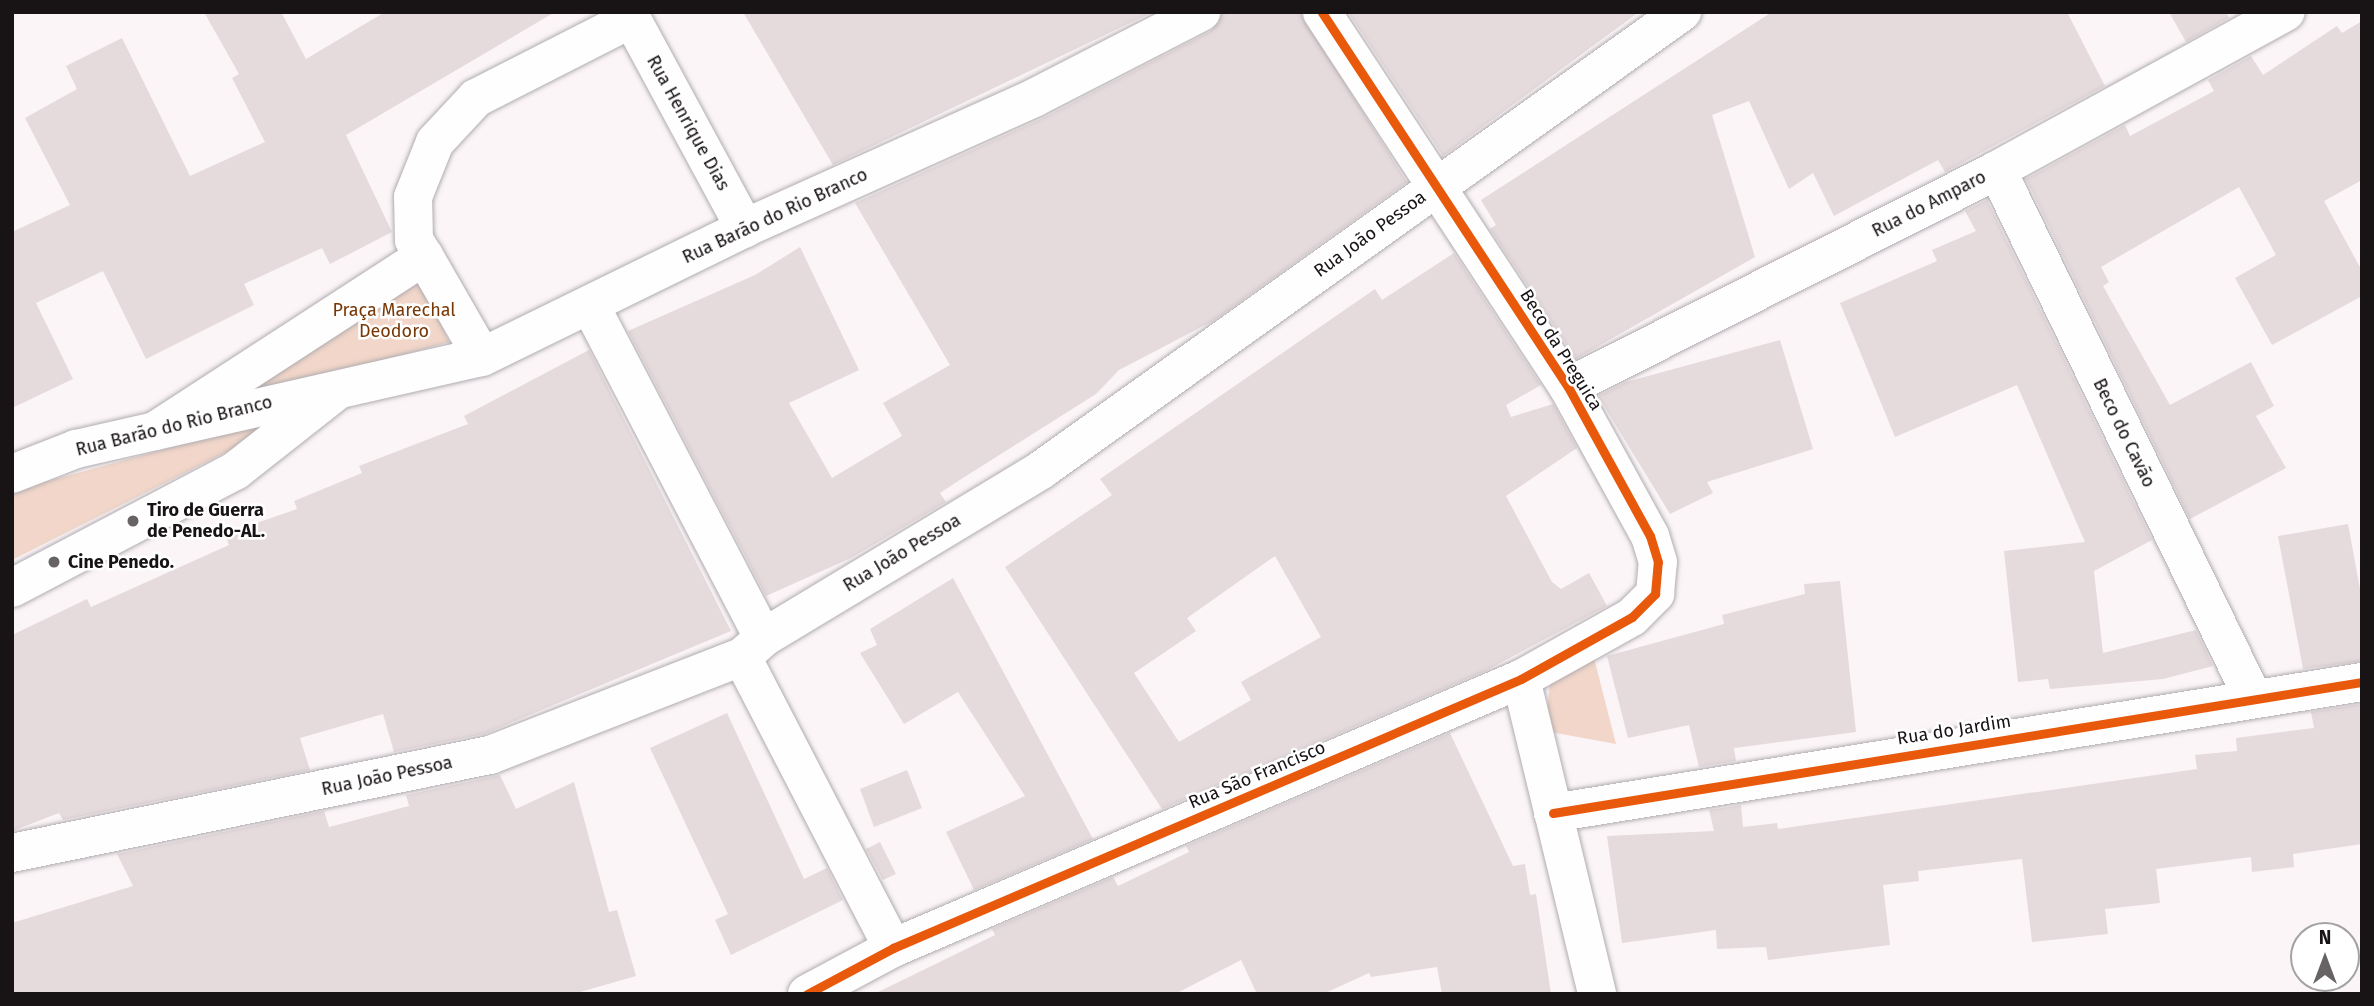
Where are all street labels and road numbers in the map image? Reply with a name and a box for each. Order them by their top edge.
street label: Rua Henrique Dias [642,52,734,194]
street label: Rua Barão do Rio Branco [679,164,871,268]
street label: Rua do Amparo [1868,166,1990,242]
street label: Rua João Pessoa [1310,186,1430,282]
street label: Beco da Preguica [1515,285,1607,415]
street label: Beco do Cavão [2088,375,2160,491]
street label: Rua Barão do Rio Branco [74,391,274,461]
street label: Rua João Pessoa [839,509,965,597]
street label: Rua do Jardim [1896,710,2012,750]
street label: Rua São Francisco [1185,736,1329,814]
street label: Rua João Pessoa [320,752,454,800]

